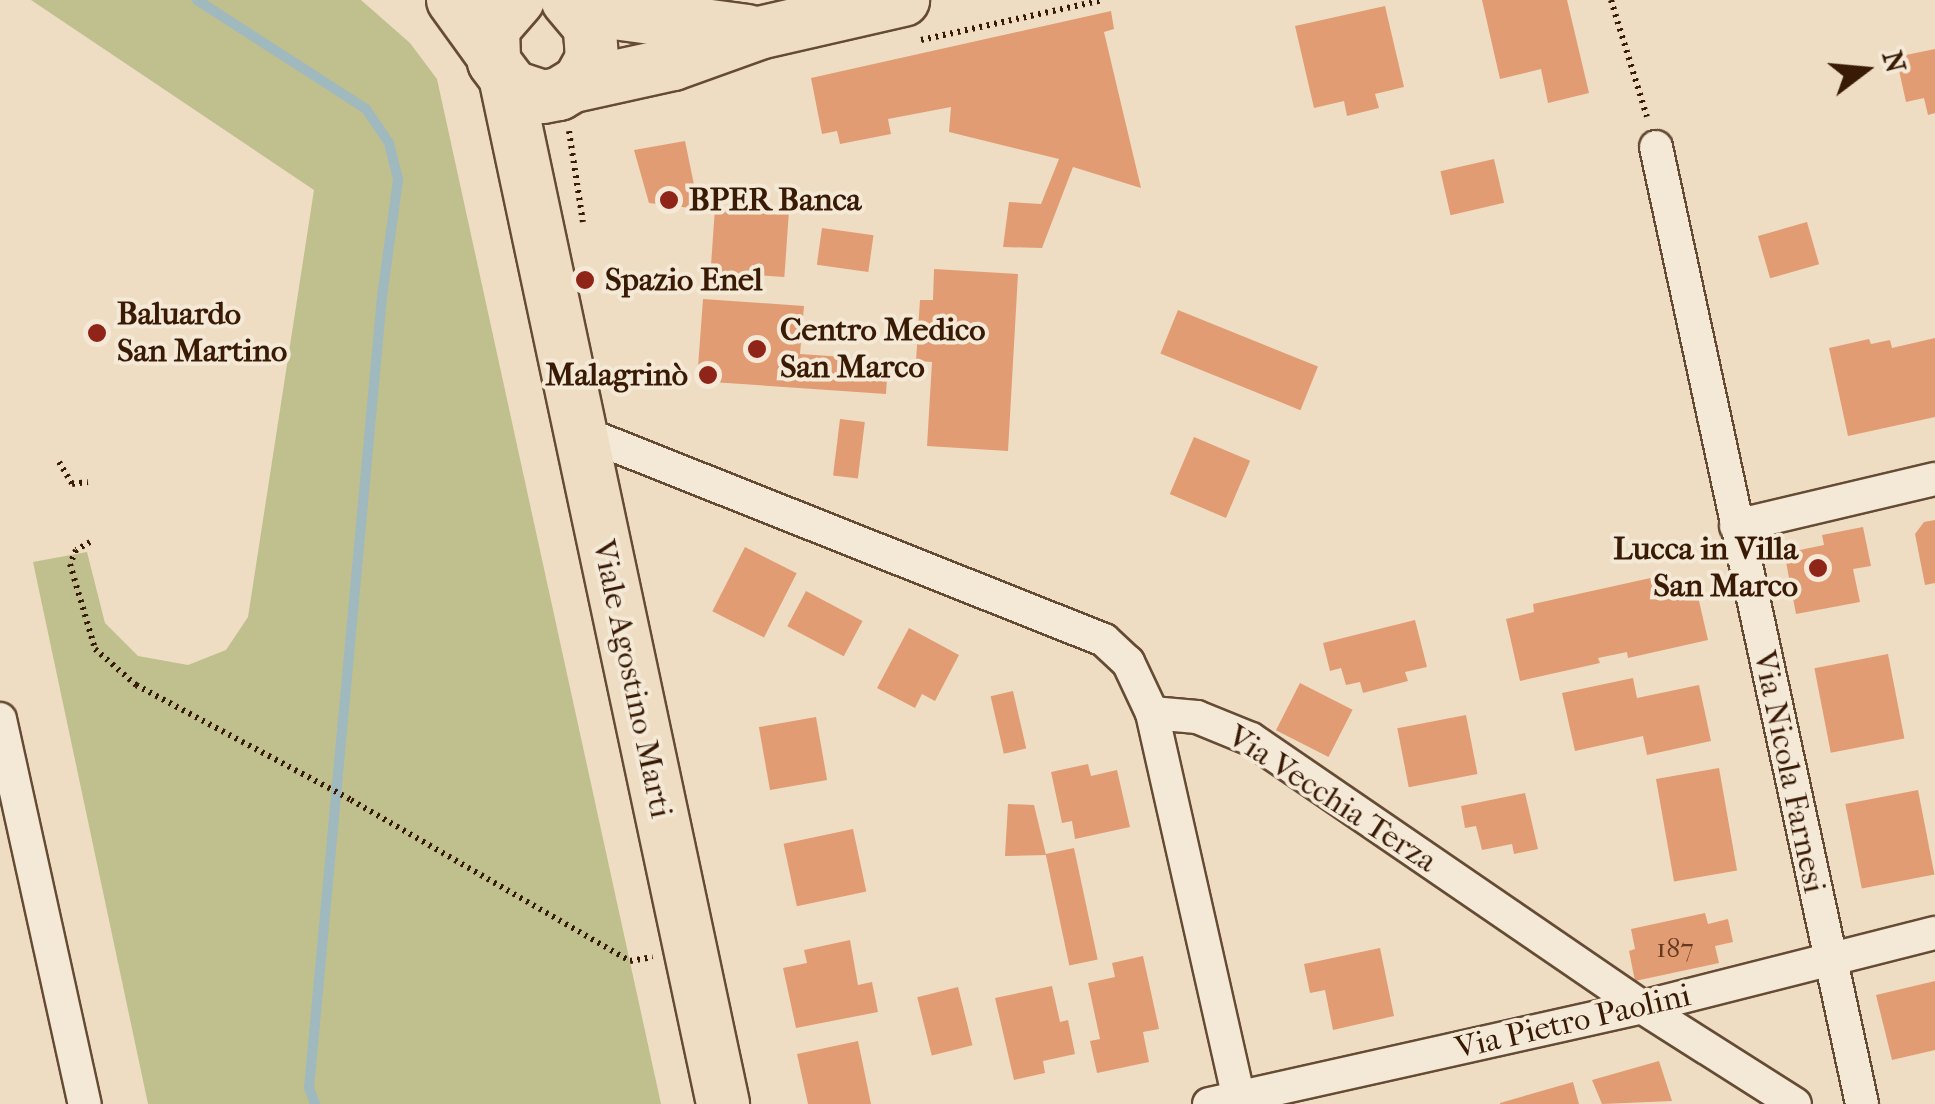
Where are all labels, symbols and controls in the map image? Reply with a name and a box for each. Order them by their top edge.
north arrow [1815,20,1915,120]
text: N [1876,47,1913,76]
place label: BPER Banca [689,181,861,219]
marker: BPER Banca [658,189,680,211]
place label: Spazio Enel [605,261,763,299]
marker: Spazio Enel [574,269,596,291]
place label: Baluardo San Martino [117,296,287,371]
place label: Centro Medico San Marco [780,312,985,387]
marker: Baluardo San Martino [86,322,108,344]
marker: Centro Medico San Marco [744,336,770,362]
place label: Malagrinò [545,356,688,394]
marker: Malagrinò [697,364,719,386]
place label: Lucca in Villa San Marco [1613,531,1798,606]
street label: Viale Agostino Marti [584,537,680,821]
marker: Lucca in Villa San Marco [1807,557,1829,579]
street label: Via Nicola Farnesi [1745,647,1833,897]
street label: Via Vecchia Terza [1220,717,1444,881]
house number: 187 [1656,931,1694,965]
street label: Via Pietro Paolini [1452,976,1694,1068]

